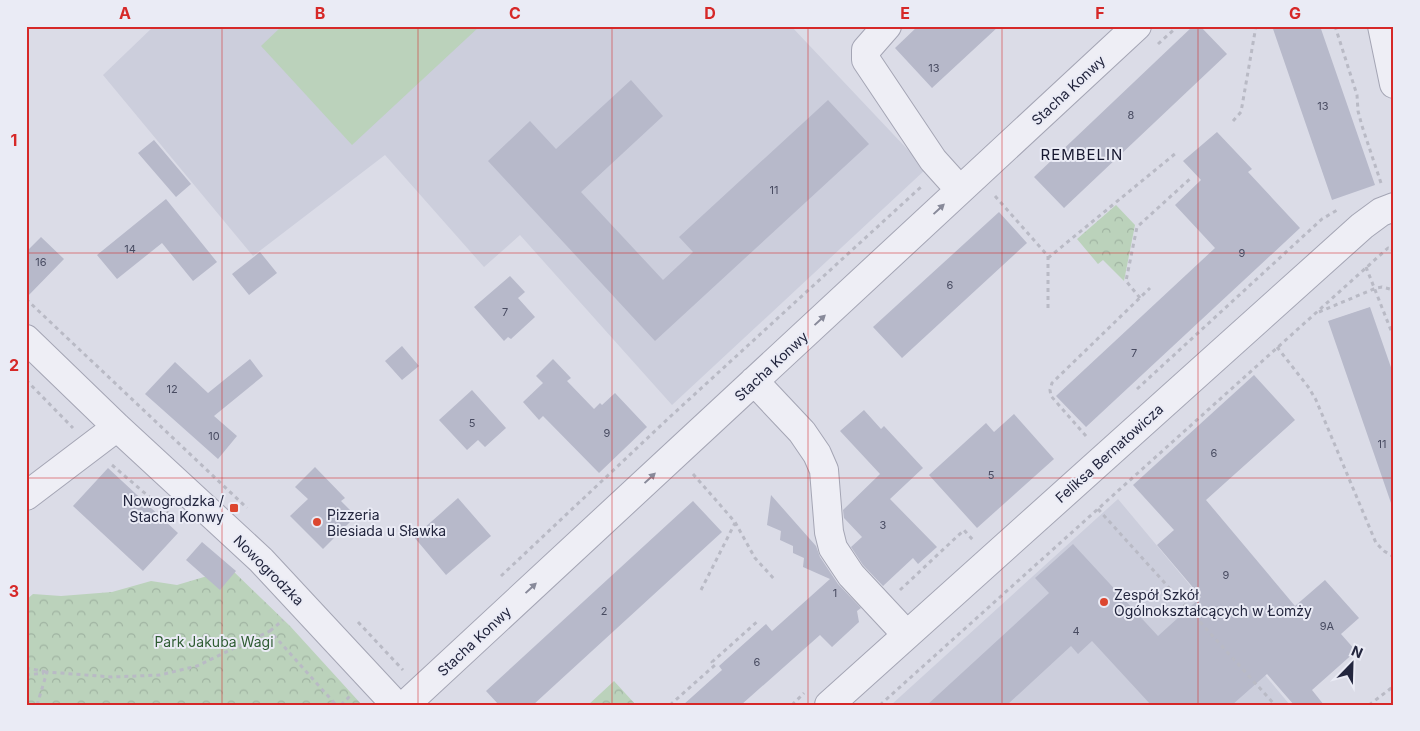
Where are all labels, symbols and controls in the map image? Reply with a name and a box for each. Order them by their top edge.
text: A [119,3,131,23]
text: B [315,3,325,23]
text: C [509,3,521,23]
text: D [704,3,716,23]
text: E [900,3,910,23]
text: F [1095,3,1105,23]
text: G [1289,3,1301,23]
street label: Stacha Konwy [1028,52,1108,128]
house number: 13 [928,61,940,75]
house number: 13 [1317,99,1329,113]
house number: 8 [1128,108,1135,122]
text: 1 [11,130,17,150]
district label: REMBELIN [1041,145,1123,164]
house number: 11 [770,183,778,197]
one-way arrow [933,203,945,215]
house number: 14 [124,242,136,256]
house number: 9 [1239,246,1246,260]
house number: 16 [35,255,47,269]
house number: 6 [947,278,954,292]
house number: 7 [502,305,508,319]
one-way arrow [814,314,826,326]
street label: Stacha Konwy [731,328,811,404]
house number: 7 [1131,346,1137,360]
text: 2 [9,355,19,375]
house number: 12 [166,382,178,396]
street label: Feliksa Bernatowicza [1052,400,1166,506]
house number: 5 [469,416,476,430]
house number: 9 [604,426,611,440]
house number: 10 [208,429,220,443]
house number: 11 [1378,437,1386,451]
house number: 6 [1211,446,1218,460]
house number: 5 [988,468,995,482]
one-way arrow [643,472,655,484]
place label: Nowogrodzka / Stacha Konwy [123,492,224,525]
marker: Nowogrodzka / Stacha Konwy [228,502,240,514]
place label: Pizzeria Biesiada u Sławka [327,506,446,539]
marker: Pizzeria Biesiada u Sławka [311,516,323,528]
house number: 3 [880,518,887,532]
street label: Nowogrodzka [230,531,308,609]
house number: 9 [1223,568,1230,582]
text: 3 [9,581,19,601]
one-way arrow [524,582,536,594]
house number: 1 [833,586,837,600]
place label: Zespół Szkół Ogólnokształcących w Łomży [1114,586,1312,619]
marker: Zespół Szkół Ogólnokształcących w Łomży [1098,596,1110,608]
street label: Stacha Konwy [434,603,514,679]
house number: 2 [601,604,607,618]
house number: 9A [1320,619,1335,633]
house number: 4 [1072,624,1080,638]
park label: Park Jakuba Wagi [154,633,274,650]
north arrow [1328,638,1378,688]
text: N [1349,642,1366,661]
house number: 6 [754,655,761,669]

